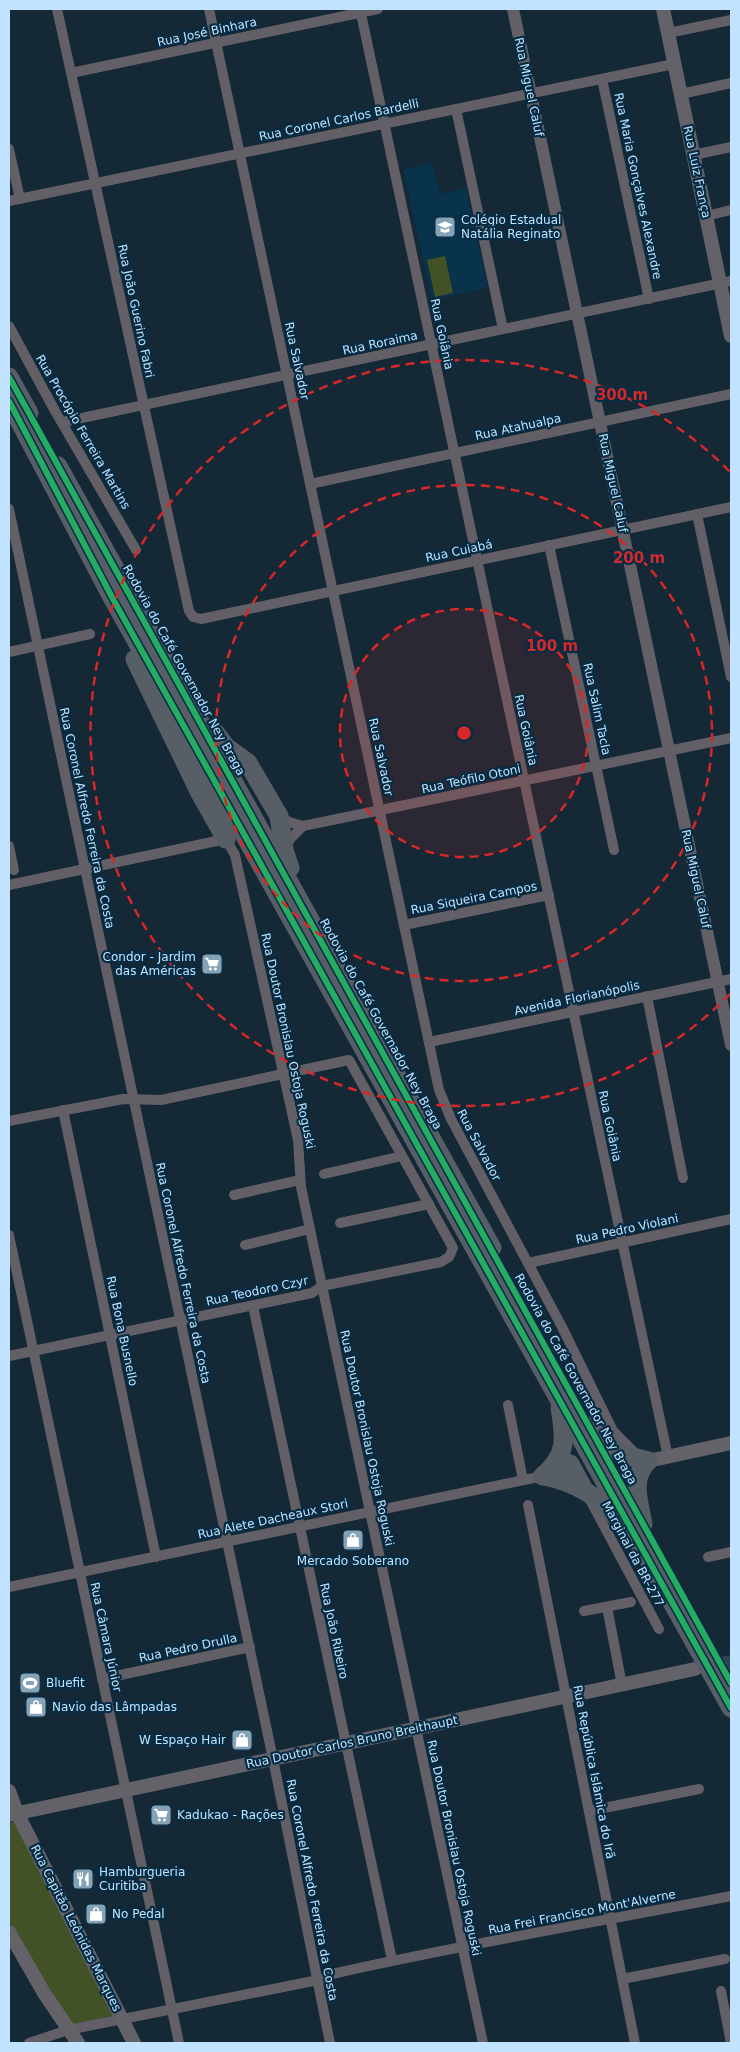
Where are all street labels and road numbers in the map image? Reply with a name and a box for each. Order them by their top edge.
street label: Rua José Binhara [156,15,258,49]
street label: Rua Miguel Caluf [512,36,546,139]
street label: Rua Maria Gonçalves Alexandre [611,91,665,281]
street label: Rua Coronel Carlos Bardelli [258,96,420,144]
street label: Rua Luiz França [680,125,714,219]
street label: Rua João Guerino Fabri [115,243,157,379]
street label: Rua Goiânia [428,297,456,371]
street label: Rua Salvador [282,321,312,401]
street label: Rua Roraima [341,328,419,358]
street label: Rua Procópio Ferreira Martins [33,352,133,512]
street label: Rua Atahualpa [474,411,562,443]
street label: Rua Miguel Caluf [596,432,630,535]
street label: Rua Cuiabá [424,537,494,565]
street label: Rodovia do Café Governador Ney Braga [120,562,248,778]
street label: Rua Salim Tacla [580,662,614,756]
street label: Rua Goiânia [512,693,540,767]
street label: Rua Coronel Alfredo Ferreira da Costa [57,706,117,930]
street label: Rua Salvador [366,717,396,797]
street label: Rua Teófilo Otoni [420,762,522,796]
street label: Rua Miguel Caluf [679,828,713,931]
street label: Rua Siqueira Campos [410,879,538,917]
street label: Rodovia do Café Governador Ney Braga [317,916,445,1132]
street label: Rua Doutor Bronislau Ostoja Roguski [258,932,318,1150]
street label: Avenida Florianópolis [513,978,641,1018]
street label: Rua Goiânia [596,1089,624,1163]
street label: Rua Salvador [454,1107,504,1183]
street label: Rua Coronel Alfredo Ferreira da Costa [153,1161,213,1385]
street label: Rua Pedro Violani [574,1211,680,1247]
street label: Rodovia do Café Governador Ney Braga [512,1271,640,1487]
street label: Rua Teodoro Czyr [205,1273,309,1309]
street label: Rua Bona Busnello [104,1275,140,1387]
street label: Rua Doutor Bronislau Ostoja Roguski [337,1329,397,1547]
street label: Rua Alete Dacheaux Stori [197,1496,349,1542]
street label: Marginal da BR-277 [599,1499,667,1609]
street label: Rua Câmara Júnior [88,1581,124,1693]
street label: Rua João Ribeiro [317,1582,351,1680]
street label: Rua Pedro Drulla [138,1631,238,1665]
street label: Rua República Islâmica do Irã [570,1684,618,1860]
street label: Rua Doutor Carlos Bruno Breithaupt [245,1713,459,1771]
street label: Rua Doutor Bronislau Ostoja Roguski [424,1739,484,1957]
street label: Rua Coronel Alfredo Ferreira da Costa [284,1778,340,2002]
street label: Rua Capitão Leônidas Marques [28,1842,124,2014]
street label: Rua Frei Francisco Mont'Alverne [487,1887,677,1937]

